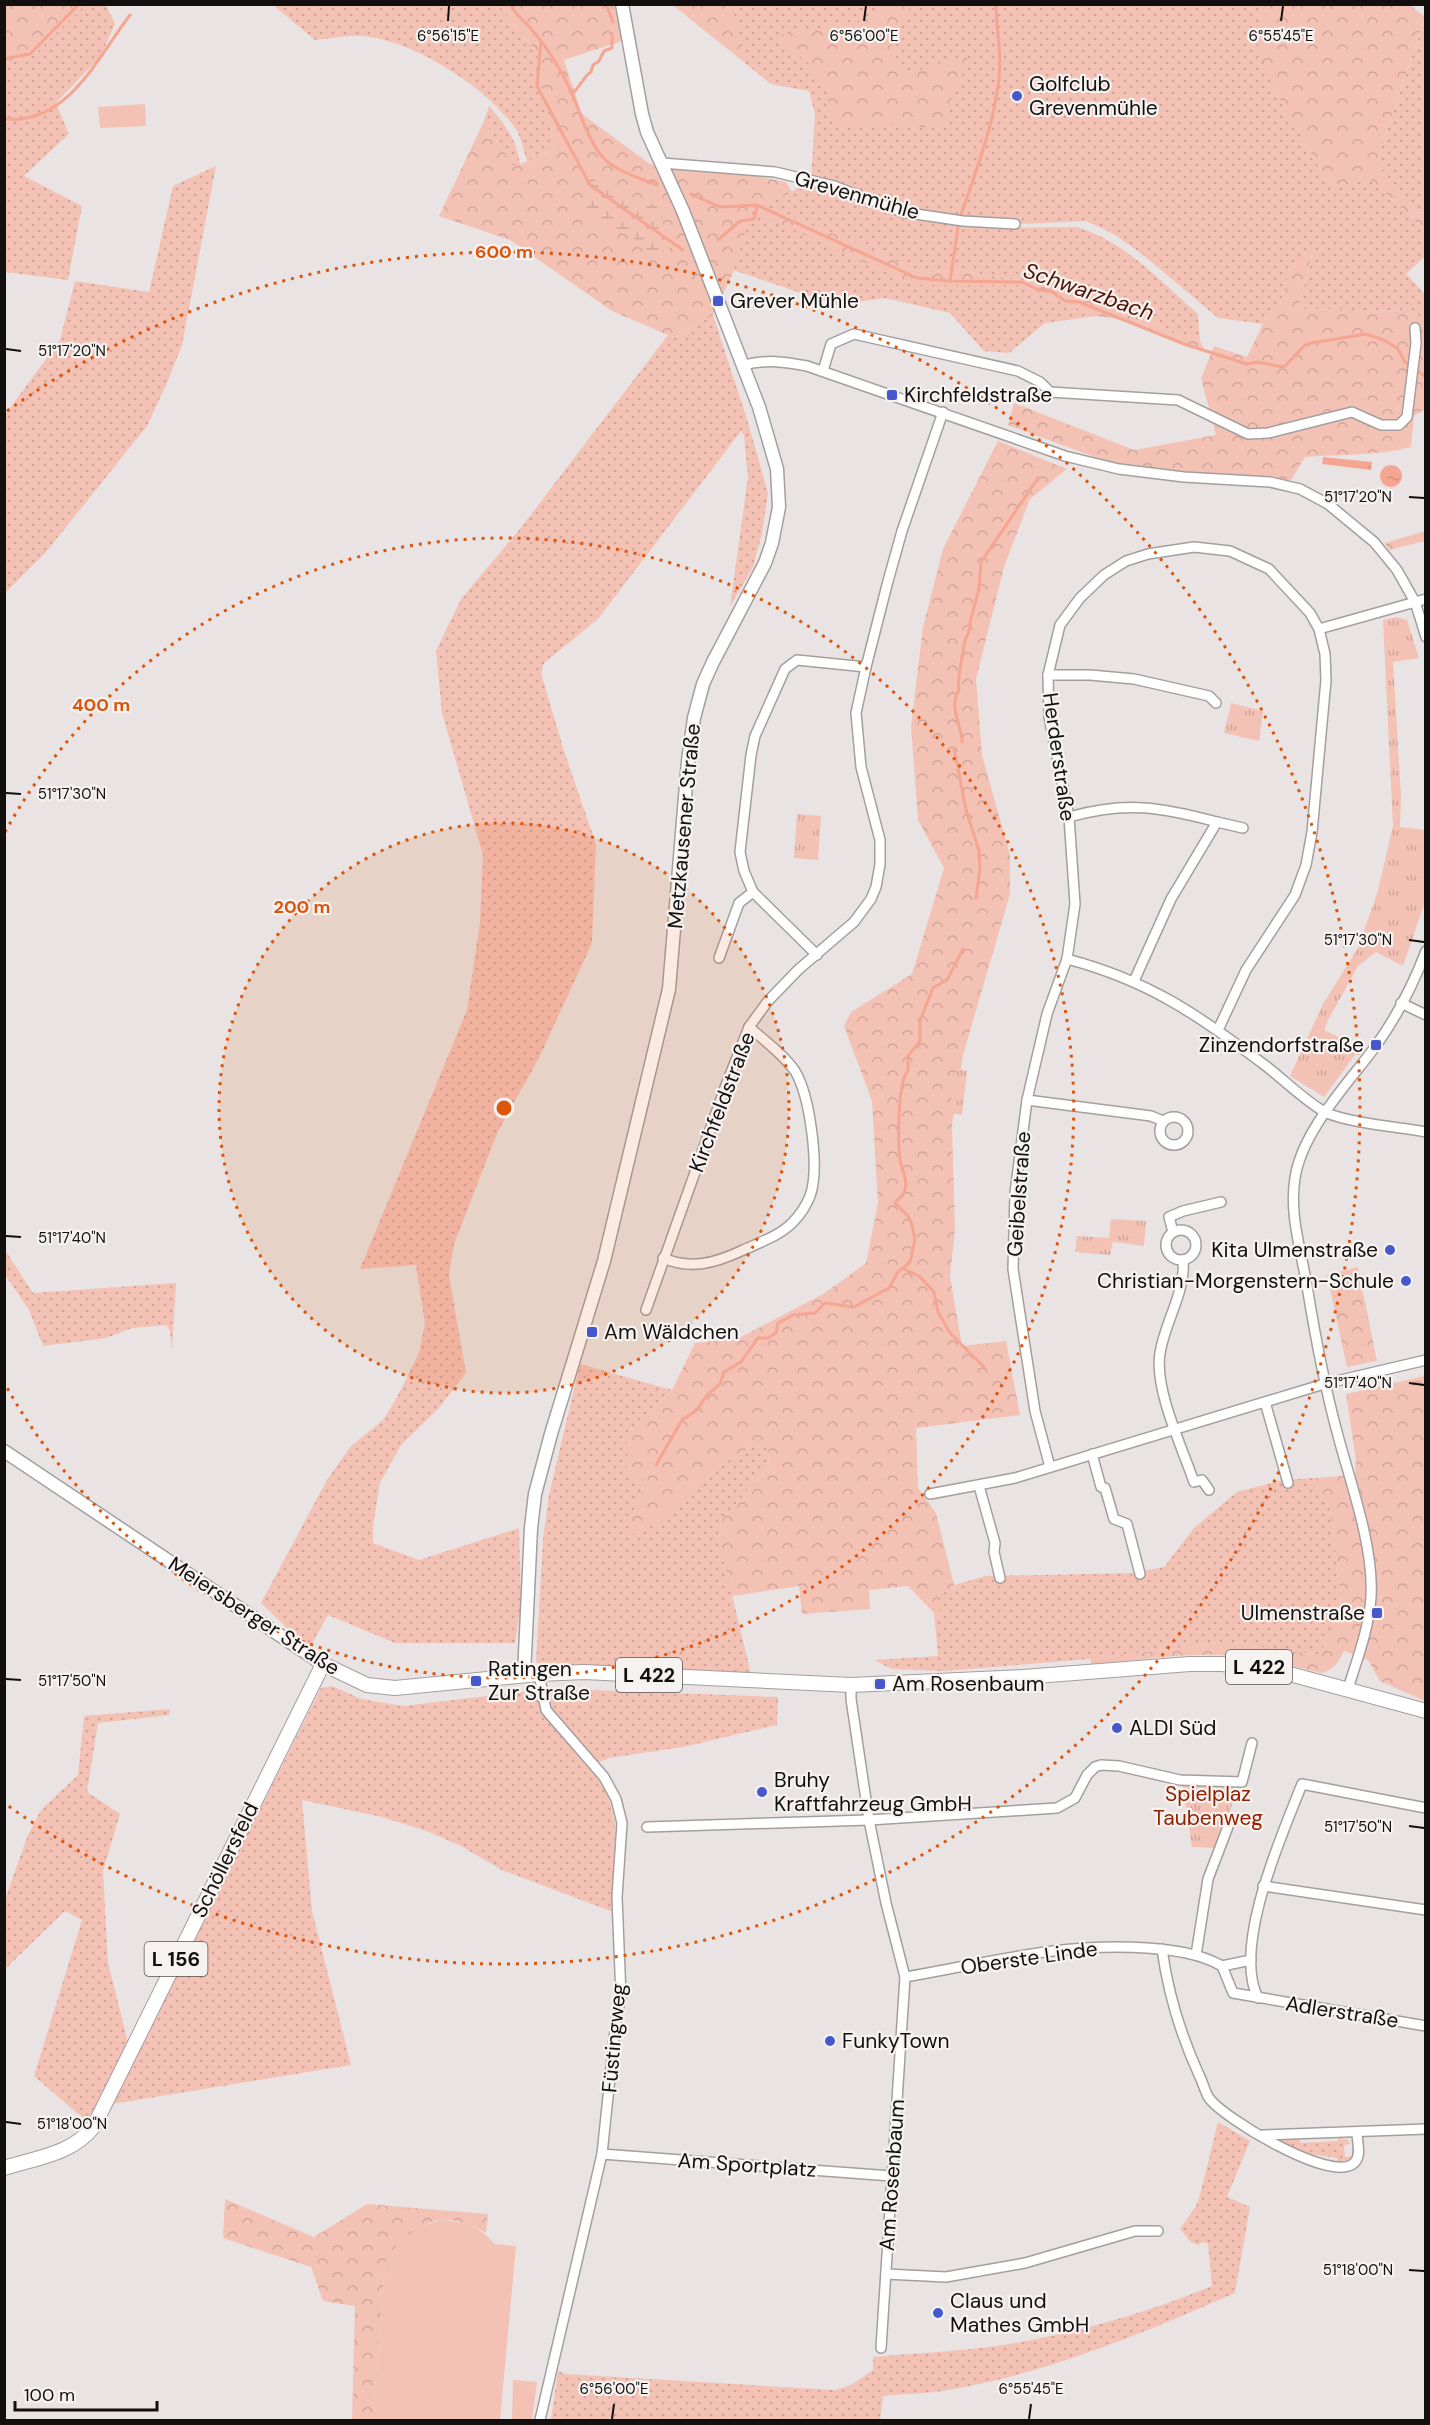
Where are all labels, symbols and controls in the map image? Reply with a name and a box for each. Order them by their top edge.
text: 6°56'15"E [417,26,479,46]
text: 6°56'00"E [830,26,898,46]
text: 6°55'45"E [1248,26,1314,46]
place label: Golfclub Grevenmühle [1029,70,1158,122]
marker: Golfclub Grevenmühle [1010,89,1024,103]
street label: Grevenmühle [791,164,923,226]
text: 600 m [475,240,533,264]
water label: Schwarzbach [1020,256,1158,327]
place label: Grever Mühle [730,287,859,315]
marker: Grever Mühle [711,294,725,308]
text: 51°17'20"N [38,341,106,361]
place label: Kirchfeldstraße [904,381,1052,409]
marker: Kirchfeldstraße [885,388,899,402]
text: 51°17'20"N [1324,487,1392,507]
street label: Herderstraße [1036,691,1082,823]
text: 400 m [72,693,130,717]
street label: Metzkausener Straße [661,722,707,930]
text: 51°17'30"N [38,784,106,804]
text: 200 m [274,895,330,919]
text: 51°17'30"N [1324,930,1392,950]
street label: Kirchfeldstraße [682,1028,762,1176]
place label: Zinzendorfstraße [1199,1031,1364,1059]
marker: Zinzendorfstraße [1369,1038,1383,1052]
centre of rings [494,1098,514,1118]
street label: Geibelstraße [1001,1130,1037,1258]
text: 51°17'40"N [38,1228,106,1248]
place label: Kita Ulmenstraße [1211,1236,1378,1264]
marker: Kita Ulmenstraße [1383,1243,1397,1257]
place label: Christian-Morgenstern-Schule [1097,1267,1394,1295]
marker: Christian-Morgenstern-Schule [1399,1274,1413,1288]
place label: Am Wäldchen [604,1318,739,1346]
marker: Am Wäldchen [585,1325,599,1339]
text: 51°17'40"N [1324,1373,1392,1393]
street label: Meiersberger Straße [163,1550,345,1682]
place label: Ulmenstraße [1241,1599,1365,1627]
marker: Ulmenstraße [1370,1606,1384,1620]
road number: L 422 [1226,1650,1292,1684]
place label: Ratingen Zur Straße [488,1655,590,1707]
road number: L 422 [616,1658,682,1692]
place label: Am Rosenbaum [892,1670,1044,1698]
text: 51°17'50"N [38,1671,106,1691]
marker: Ratingen Zur Straße [469,1674,483,1688]
marker: Am Rosenbaum [873,1677,887,1691]
place label: ALDI Süd [1129,1714,1216,1742]
marker: ALDI Süd [1110,1721,1124,1735]
place label: Bruhy Kraftfahrzeug GmbH [774,1766,972,1818]
park label: Spielplaz Taubenweg [1153,1780,1263,1832]
marker: Bruhy Kraftfahrzeug GmbH [755,1785,769,1799]
street label: Schöllersfeld [185,1798,265,1922]
text: 51°17'50"N [1324,1817,1392,1837]
street label: Oberste Linde [959,1935,1099,1981]
road number: L 156 [144,1942,207,1976]
street label: Füstingweg [595,1982,633,2094]
street label: Adlerstraße [1284,1989,1401,2035]
place label: FunkyTown [842,2027,950,2055]
marker: FunkyTown [823,2034,837,2048]
street label: Am Rosenbaum [873,2098,911,2252]
text: 51°18'00"N [37,2114,107,2134]
street label: Am Sportplatz [677,2146,817,2184]
text: 51°18'00"N [1323,2260,1393,2280]
place label: Claus und Mathes GmbH [950,2287,1089,2339]
marker: Claus und Mathes GmbH [931,2306,945,2320]
scale bar [15,2374,158,2412]
text: 6°56'00"E [580,2379,648,2399]
text: 6°55'45"E [998,2379,1064,2399]
text: 100 m [24,2383,75,2407]

